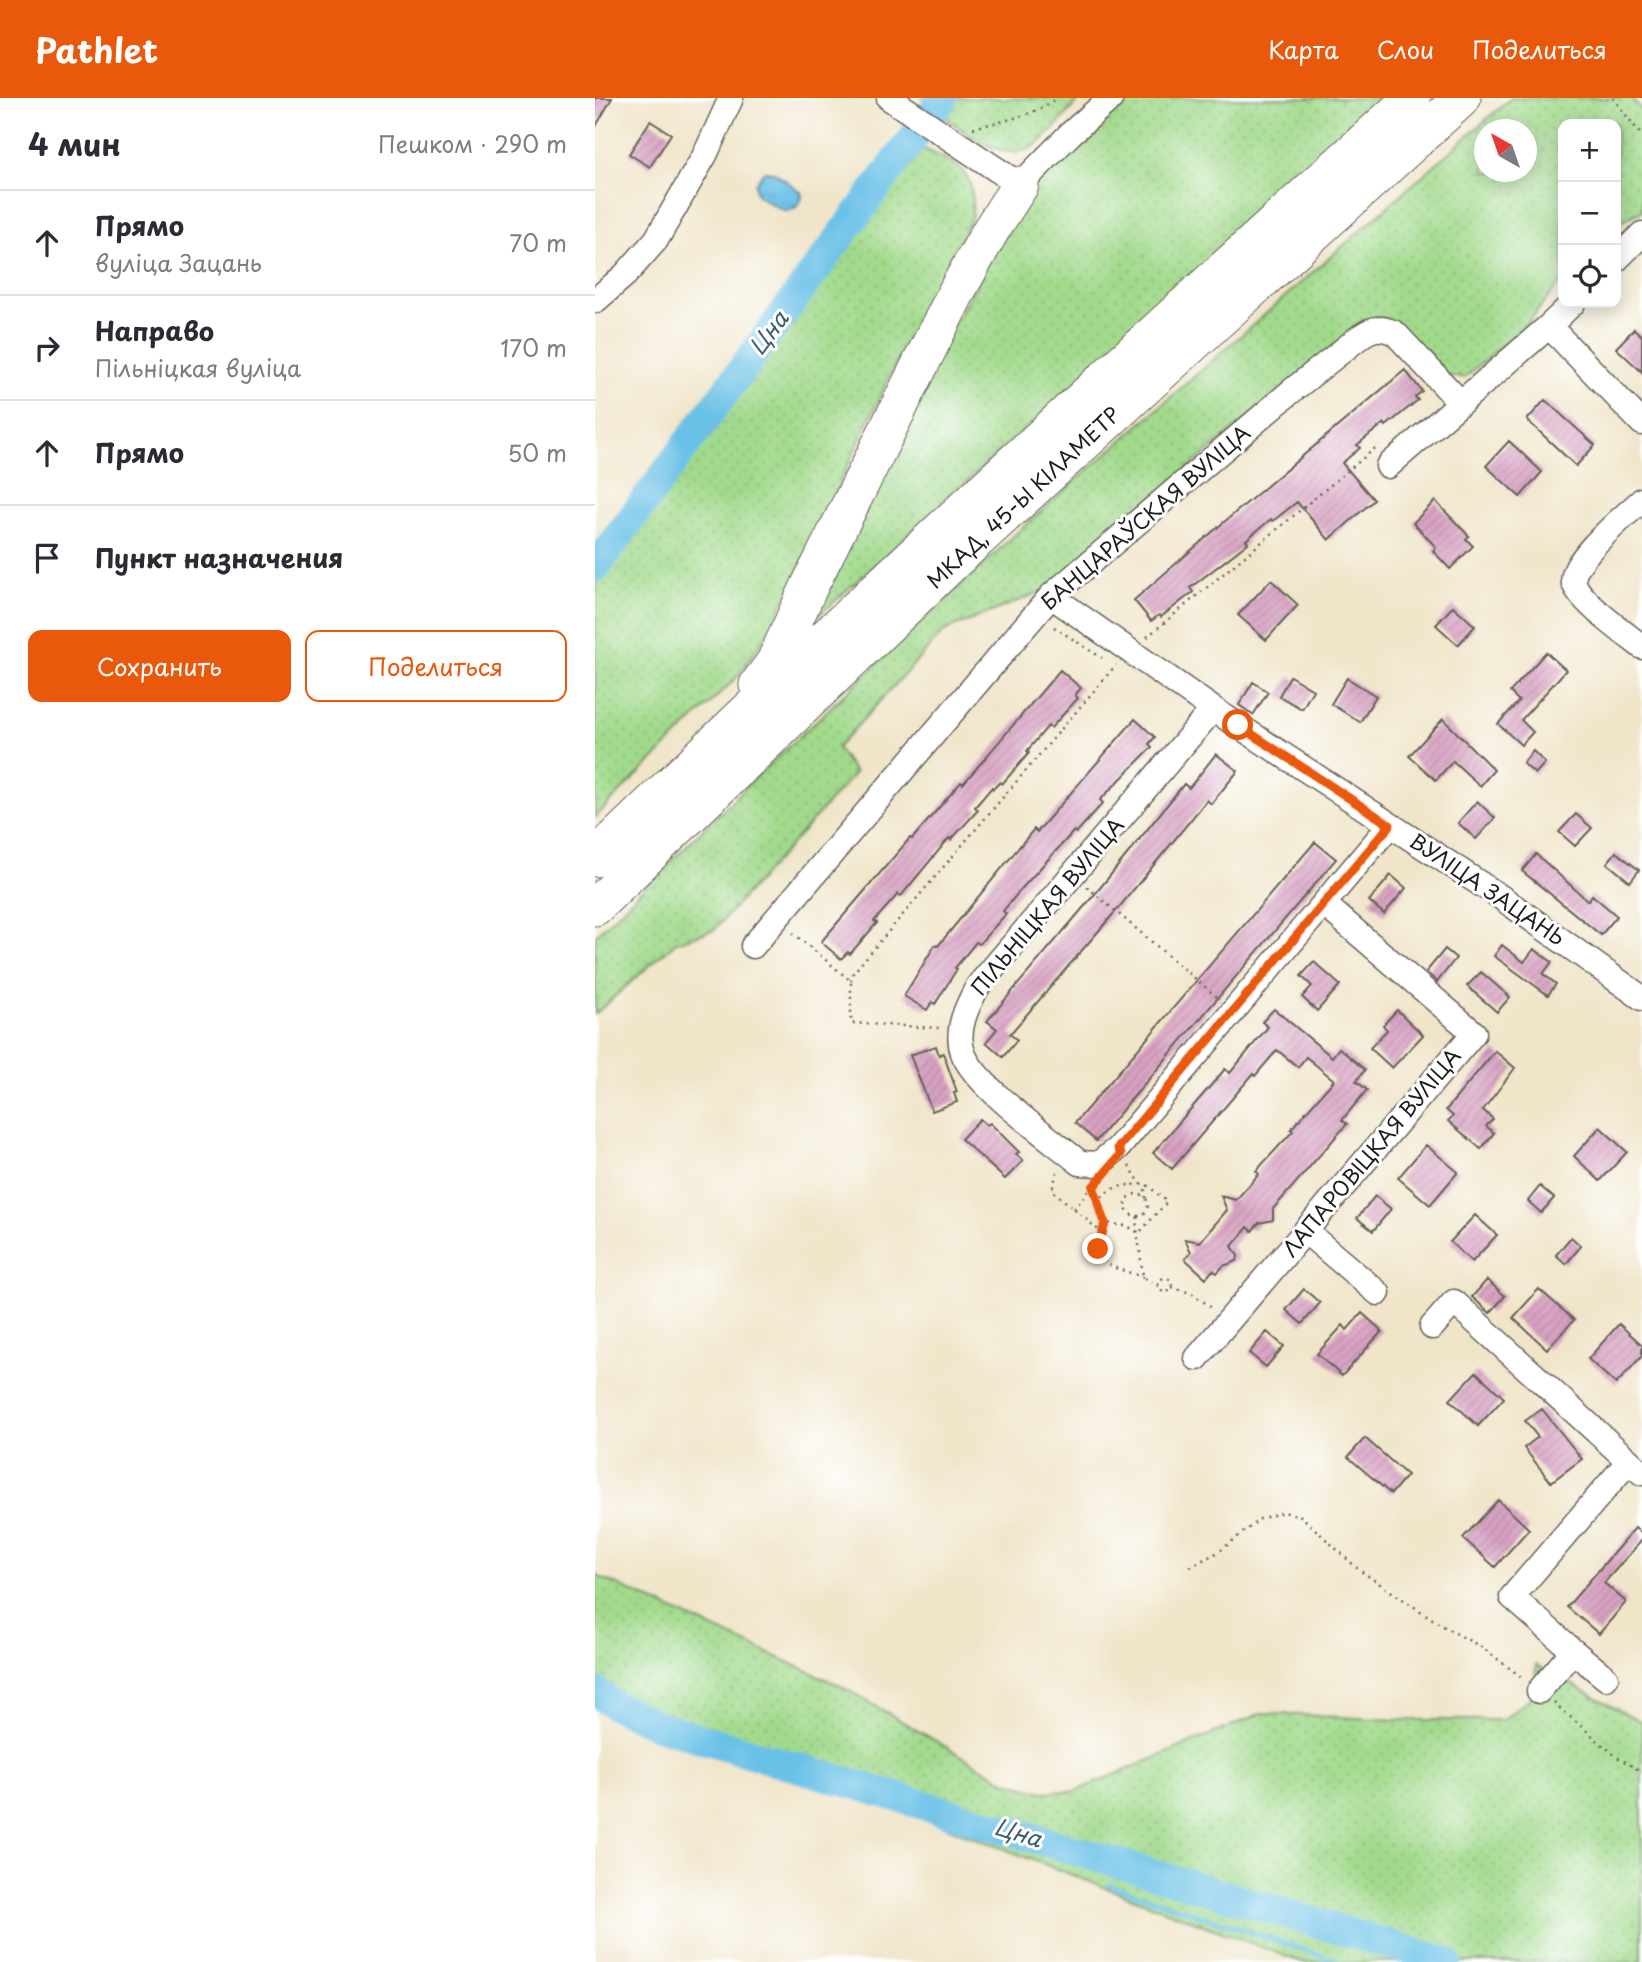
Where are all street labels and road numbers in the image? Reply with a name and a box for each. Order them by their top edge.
street label: МКАД, 45-Ы КІЛАМЕТР [919,398,1127,595]
street label: БАНЦАРАЎСКАЯ ВУЛІЦА [1033,416,1256,617]
street label: ПІЛЬНІЦКАЯ ВУЛІЦА [962,810,1131,1002]
street label: ВУЛІЦА ЗАЦАНЬ [1404,824,1572,952]
street label: ЛАПАРОВІЦКАЯ ВУЛІЦА [1273,1040,1467,1263]

